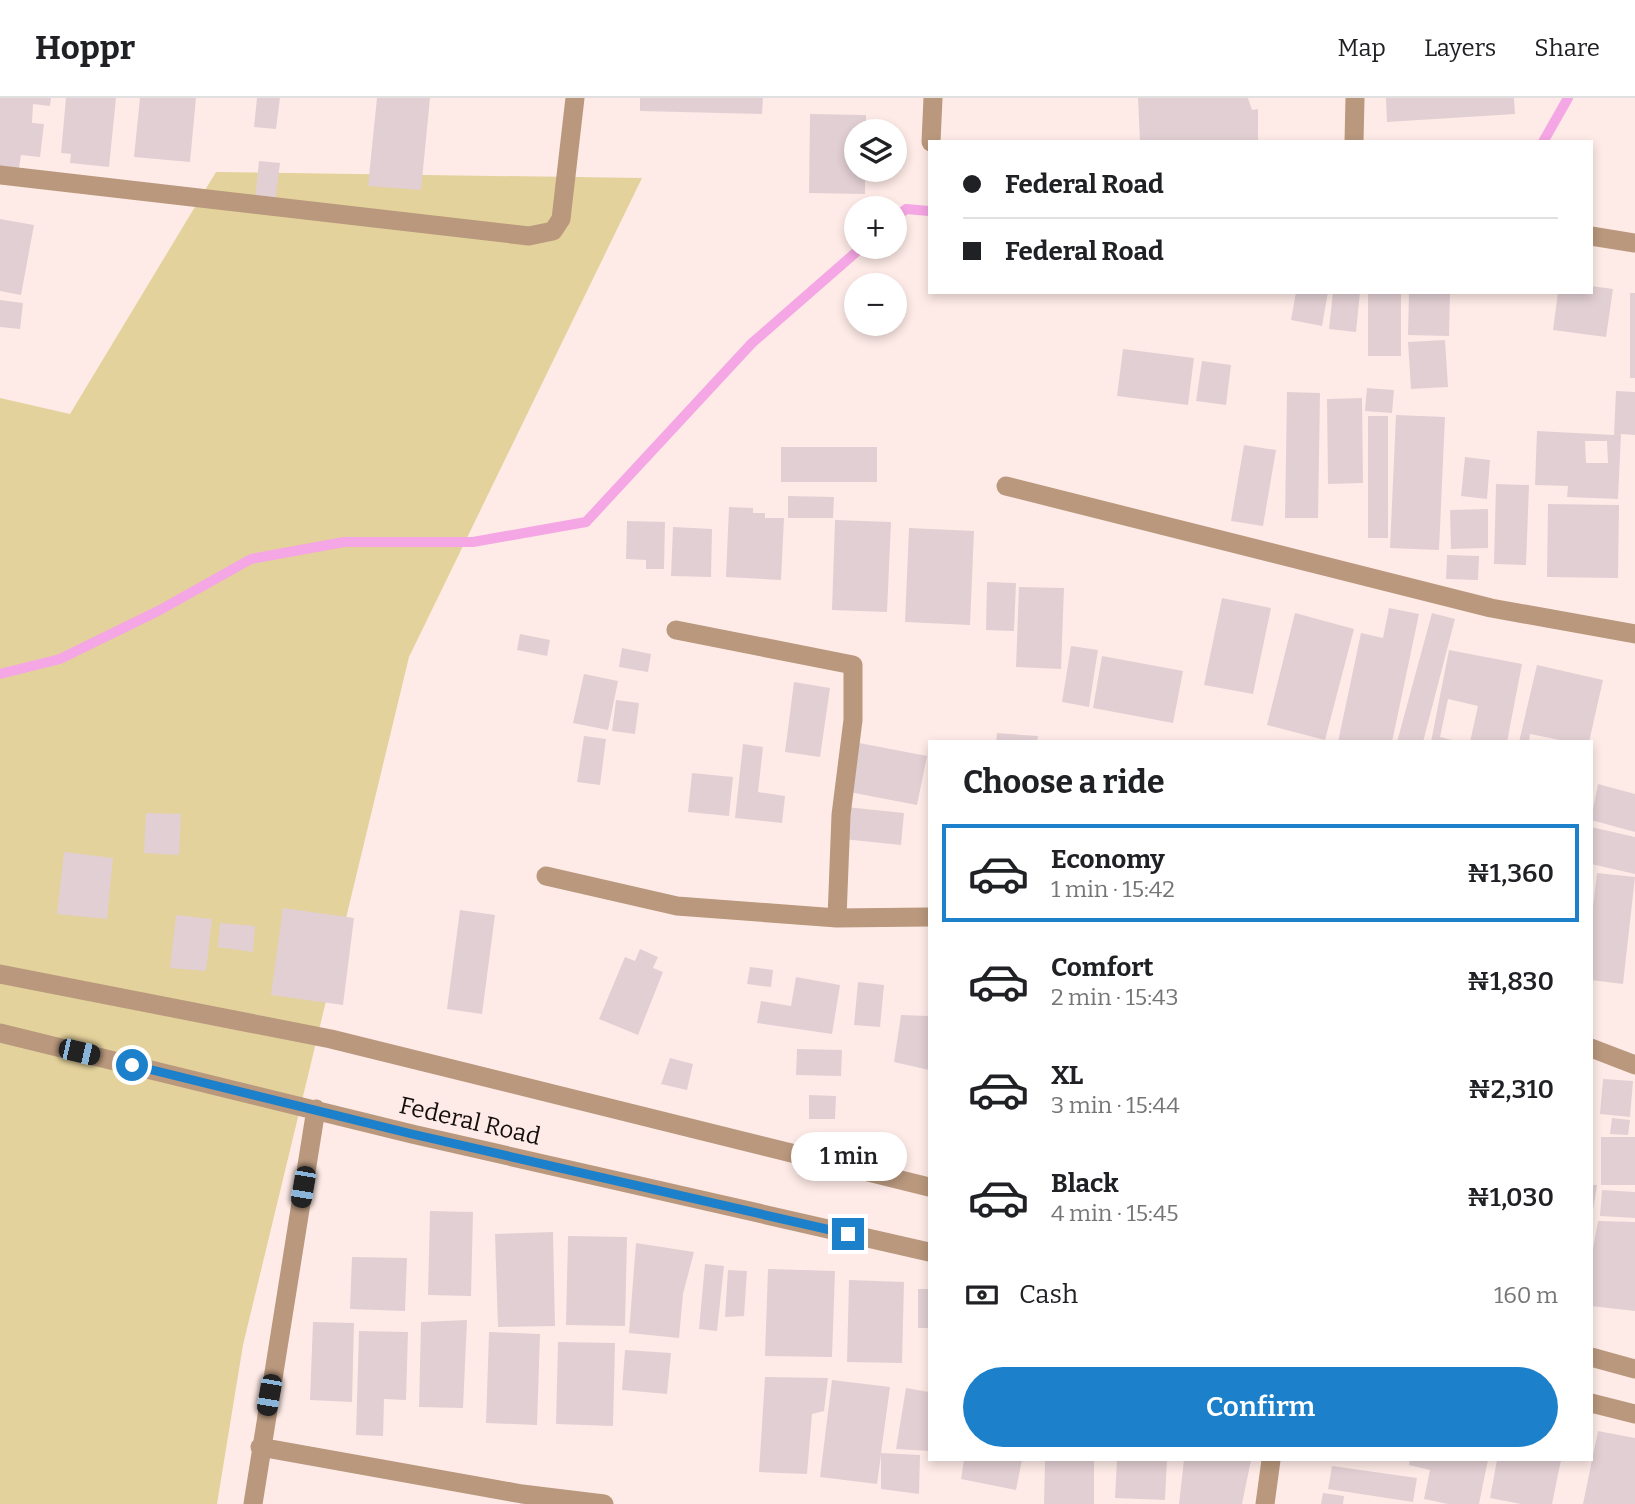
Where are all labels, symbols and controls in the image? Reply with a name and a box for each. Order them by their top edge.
text: Hoppr [35,28,135,68]
text: Map [1338,34,1386,62]
text: Layers [1424,34,1496,62]
text: Share [1534,34,1600,62]
map controls [844,119,907,336]
button: layers [844,119,907,182]
text: Federal Road [1005,169,1164,200]
button: + [844,196,907,259]
text: Federal Road [1005,236,1164,267]
button: − [844,273,907,336]
text: Choose a ride [963,763,1164,801]
icon: car [967,842,1030,905]
text: Economy [1051,844,1165,875]
text: ₦1,360 [1467,858,1554,889]
text: 1 min · 15:42 [1051,875,1175,903]
icon: car [967,950,1030,1013]
text: Comfort [1051,952,1154,983]
text: ₦1,830 [1467,966,1554,997]
text: 2 min · 15:43 [1051,983,1179,1011]
car [57,1037,102,1067]
route start [116,1049,148,1081]
icon: car [967,1058,1030,1121]
text: XL [1051,1060,1083,1091]
text: ₦2,310 [1468,1074,1554,1105]
street label: Federal Road [397,1091,543,1151]
text: 3 min · 15:44 [1051,1091,1180,1119]
callout: 1 min [790,1132,906,1182]
text: 1 min [820,1142,878,1170]
car [290,1164,317,1210]
icon: car [967,1166,1030,1229]
text: Black [1051,1168,1119,1199]
text: ₦1,030 [1467,1182,1554,1213]
text: 4 min · 15:45 [1051,1199,1179,1227]
route end [832,1218,864,1250]
icon: cash [963,1276,1001,1314]
text: Cash [1019,1279,1078,1310]
text: 160 m [1494,1281,1558,1309]
button: Confirm [963,1367,1558,1447]
car [256,1372,283,1418]

